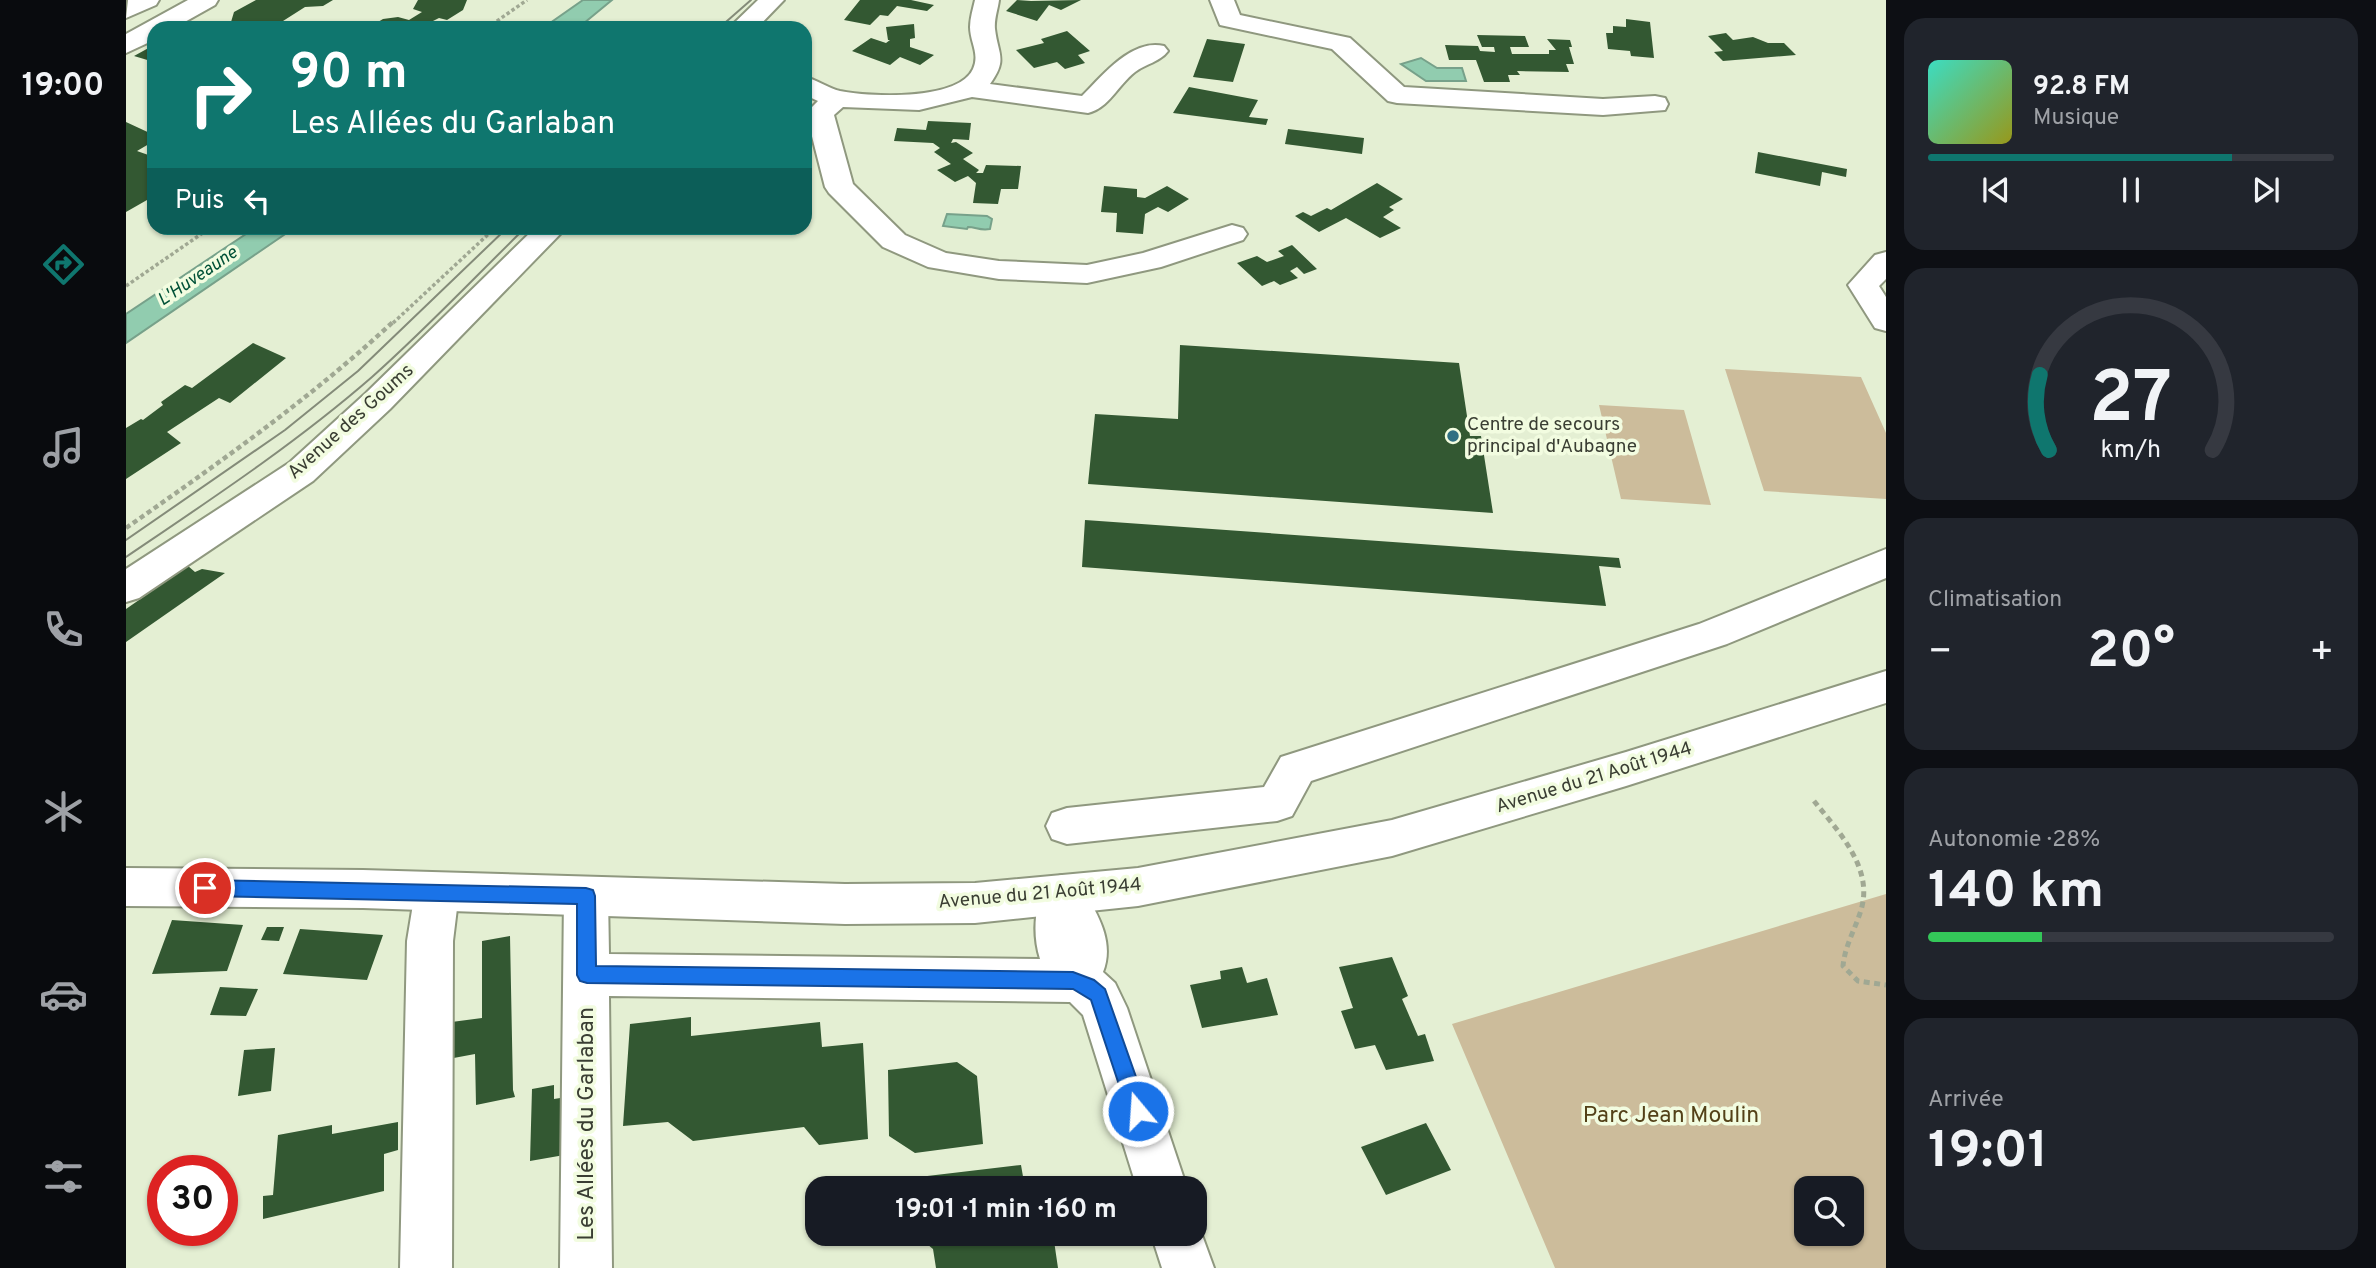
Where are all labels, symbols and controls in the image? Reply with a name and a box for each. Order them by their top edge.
text: 90 m [290,44,408,106]
icon: right [175,49,266,140]
text: 19:00 [22,67,104,107]
text: 92.8 FM [2033,71,2130,104]
text: Musique [2033,104,2119,133]
text: Les Allées du Garlaban [290,105,615,145]
icon: previous [1977,171,2015,209]
icon: pause [2112,171,2150,209]
icon: next [2247,171,2285,209]
icon: left [238,182,276,220]
text: Puis [175,185,224,218]
icon: directions [39,240,88,289]
water label: L'Huveaune [154,241,243,312]
text: 27 [2090,356,2172,448]
street label: Avenue des Goums [283,359,419,485]
place label: Centre de secours principal d'Aubagne [1467,413,1637,459]
icon: music [39,423,88,472]
marker: Centre de secours principal d'Aubagne [1445,428,1461,444]
text: km/h [2101,435,2161,467]
text: Climatisation [1928,586,2062,615]
icon: phone [39,605,88,654]
text: 20° [2087,620,2175,686]
text: − [1928,629,1953,678]
text: + [2309,629,2334,678]
street label: Avenue du 21 Août 1944 [1493,737,1695,819]
icon: climate [39,787,88,836]
text: Autonomie · 28% [1928,826,2100,855]
pin [175,858,235,918]
text: 140 km [1928,860,2104,926]
icon: arrive [186,869,224,907]
street label: Avenue du 21 Août 1944 [937,873,1143,915]
icon: car [39,970,88,1019]
street label: Les Allées du Garlaban [573,1007,602,1241]
position arrow [1101,1074,1175,1148]
text: Arrivée [1928,1086,2004,1115]
park label: Parc Jean Moulin [1583,1102,1759,1131]
text: 19:01 [1928,1120,2048,1186]
icon: filters [39,1152,88,1201]
speed limit sign: 30 [147,1155,238,1246]
map controls [1794,1176,1864,1246]
button: search [1794,1176,1864,1246]
text: 19:01 · 1 min · 160 m [895,1194,1117,1227]

